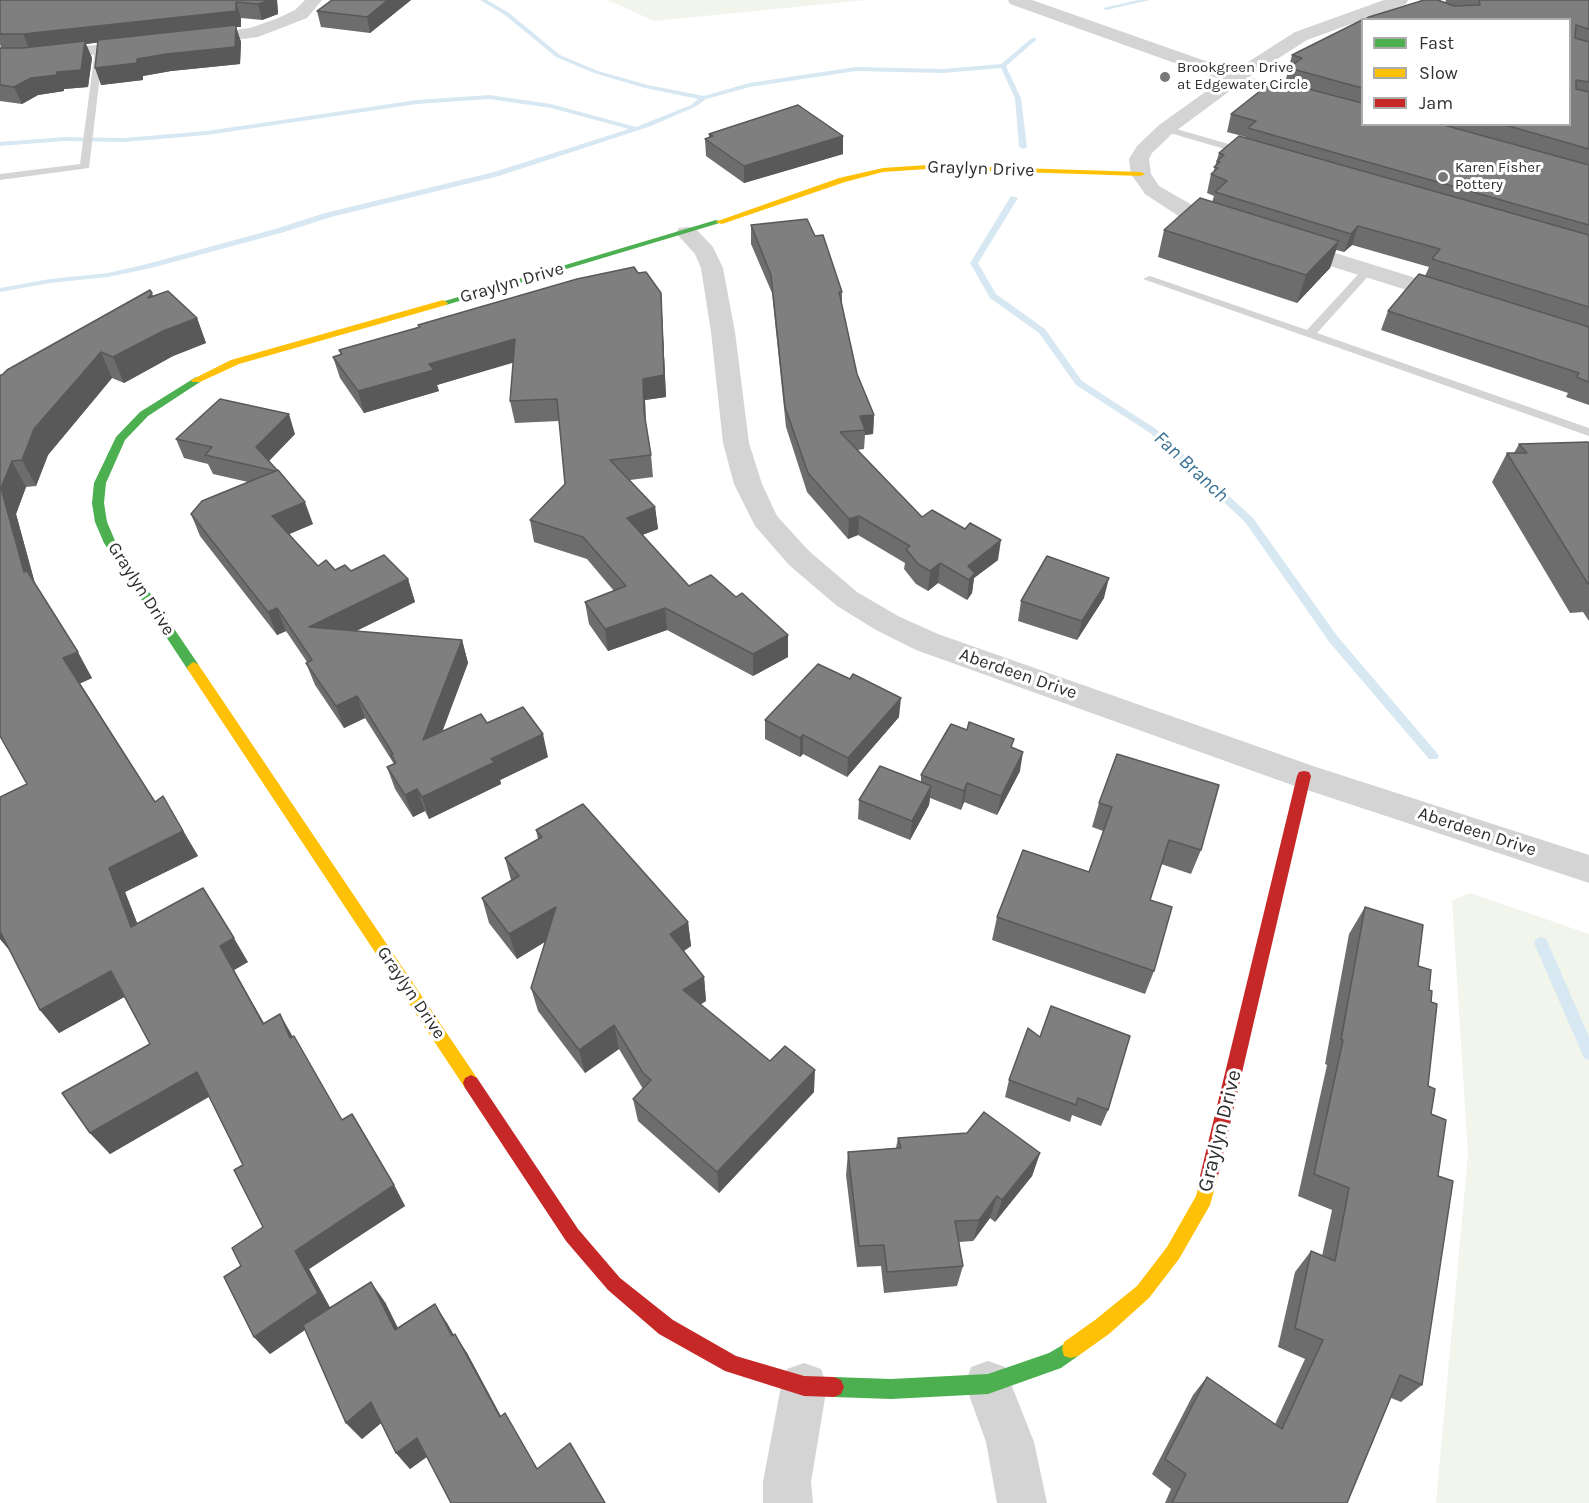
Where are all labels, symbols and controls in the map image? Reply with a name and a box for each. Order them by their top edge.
legend [1361,18,1571,126]
text: Fast [1419,32,1454,54]
place label: Brookgreen Drive at Edgewater Circle [1177,59,1308,94]
text: Slow [1419,62,1458,84]
marker: Brookgreen Drive at Edgewater Circle [1158,70,1172,84]
text: Jam [1419,92,1453,114]
street label: Graylyn Drive [927,156,1035,182]
place label: Karen Fisher Pottery [1455,159,1540,194]
marker: Karen Fisher Pottery [1436,170,1450,184]
street label: Graylyn Drive [458,258,566,308]
water label: Fan Branch [1149,426,1233,508]
street label: Graylyn Drive [103,538,179,640]
street label: Aberdeen Drive [956,644,1080,704]
street label: Aberdeen Drive [1415,803,1539,861]
street label: Graylyn Drive [372,943,450,1043]
street label: Graylyn Drive [1193,1067,1247,1195]

